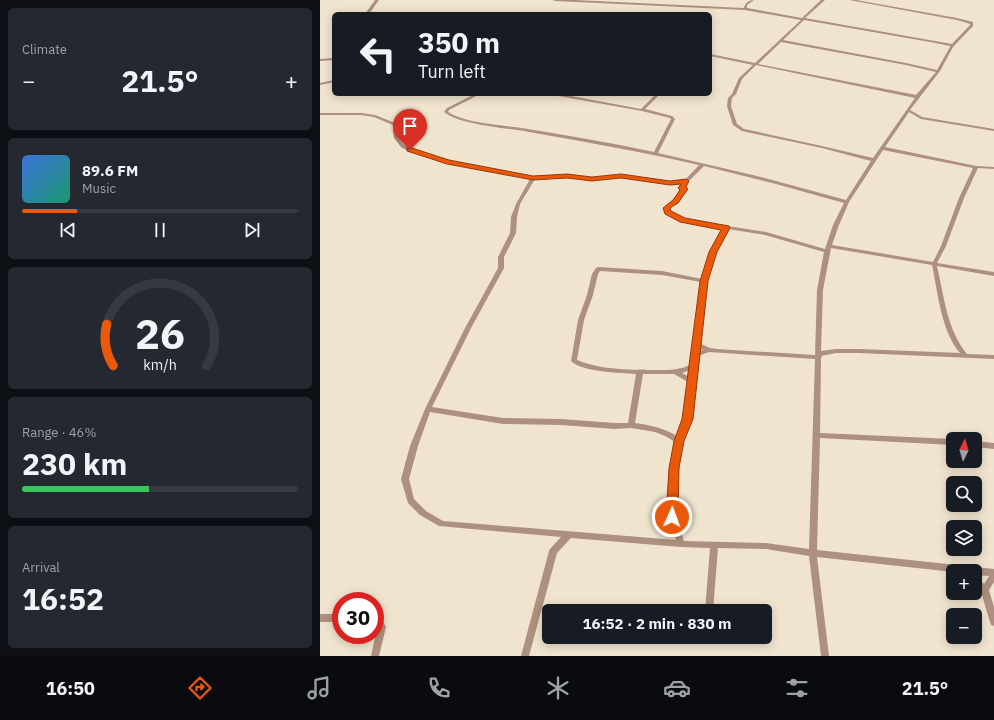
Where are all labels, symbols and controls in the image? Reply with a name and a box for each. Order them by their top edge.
text: 350 m [418,24,500,61]
icon: left [352,28,404,80]
text: Climate [22,41,67,58]
text: Turn left [418,60,486,83]
text: 21.5° [121,61,199,100]
text: − [22,66,35,95]
text: + [285,66,298,95]
pin [393,109,427,150]
icon: arrive [399,115,421,137]
text: 89.6 FM [82,161,138,180]
text: Music [82,180,116,197]
icon: previous [57,219,79,241]
icon: pause [149,219,171,241]
icon: next [241,219,263,241]
text: 26 [135,306,185,360]
text: km/h [143,355,177,374]
text: Range · 46% [22,424,96,441]
north arrow [946,432,982,468]
map controls [946,432,982,644]
text: 230 km [22,444,127,483]
button: search [946,476,982,512]
position arrow [651,496,693,538]
button: layers [946,520,982,556]
text: Arrival [22,559,60,576]
button: + [946,564,982,600]
text: 16:52 [22,579,104,618]
speed limit sign: 30 [332,592,384,644]
button: − [946,608,982,644]
text: 16:52 · 2 min · 830 m [583,614,731,633]
icon: directions [186,674,214,702]
icon: music [305,674,333,702]
icon: phone [425,674,453,702]
icon: climate [544,674,572,702]
icon: car [663,674,691,702]
icon: filters [783,674,811,702]
text: 16:50 [46,677,95,700]
text: 21.5° [902,677,948,700]

